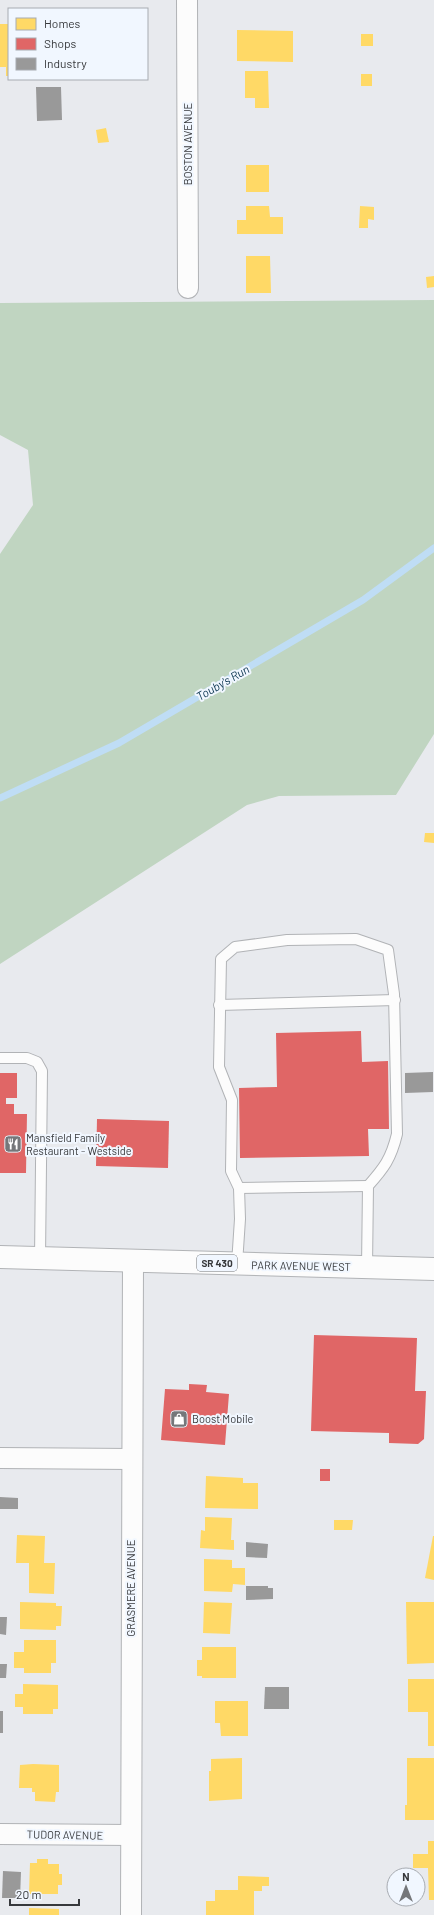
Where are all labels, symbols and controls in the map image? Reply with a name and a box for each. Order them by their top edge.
legend [8,8,148,80]
text: Homes [44,16,81,30]
text: Shops [44,36,77,50]
text: Industry [44,56,87,70]
street label: BOSTON AVENUE [181,102,194,185]
water label: Touby's Run [194,661,251,703]
place label: Mansfield Family Restaurant - Westside [26,1131,132,1157]
restaurant icon: Mansfield Family Restaurant - Westside [3,1134,23,1154]
road number: SR 430 [197,1255,237,1271]
street label: PARK AVENUE WEST [251,1258,351,1273]
shop icon: Boost Mobile [169,1409,189,1429]
place label: Boost Mobile [192,1412,254,1425]
street label: GRASMERE AVENUE [124,1539,137,1637]
street label: TUDOR AVENUE [27,1827,104,1842]
north arrow [386,1867,426,1907]
text: N [402,1870,410,1883]
scale bar [10,1881,79,1907]
text: 20 m [16,1887,42,1901]

